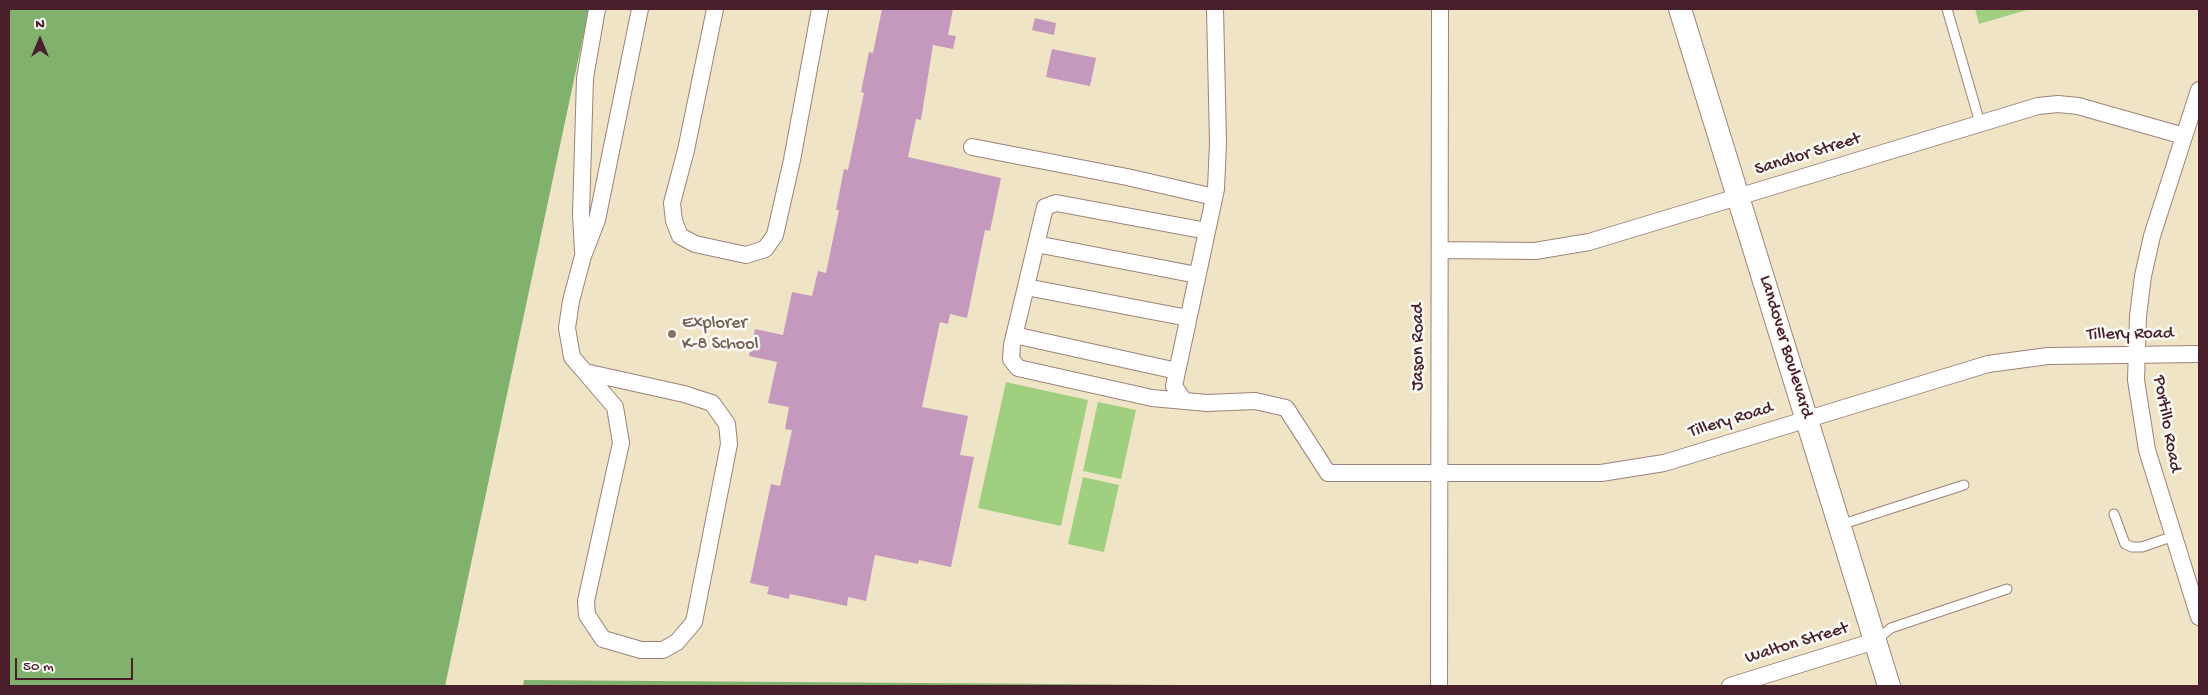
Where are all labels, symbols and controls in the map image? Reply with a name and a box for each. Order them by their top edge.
north arrow [15,15,65,65]
text: N [35,16,45,33]
street label: Sandlor Street [1753,129,1863,181]
street label: Landover Boulevard [1753,273,1817,421]
street label: Jason Road [1408,303,1430,391]
place label: Explorer K-8 School [682,313,758,356]
street label: Tillery Road [2086,323,2174,347]
marker: Explorer K-8 School [666,328,678,340]
street label: Portillo Road [2147,374,2185,474]
street label: Tillery Road [1686,398,1776,444]
street label: Walton Street [1743,618,1851,670]
scale bar [18,648,135,680]
text: 50 m [23,658,54,676]

